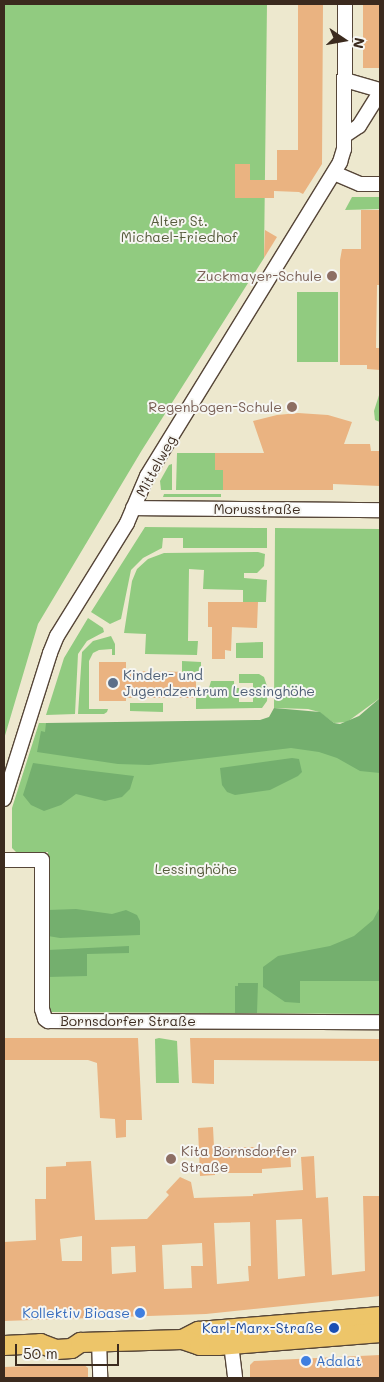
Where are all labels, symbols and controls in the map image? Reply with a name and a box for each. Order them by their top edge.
north arrow [319,15,369,65]
text: N [349,36,370,50]
park label: Alter St. Michael-Friedhof [121,213,237,246]
place label: Zuckmayer-Schule [197,268,322,284]
marker: Zuckmayer-Schule [326,270,338,282]
place label: Regenbogen-Schule [148,399,282,415]
marker: Regenbogen-Schule [286,401,298,413]
street label: Mittelweg [132,432,180,500]
street label: Morusstraße [213,501,301,517]
place label: Kinder- und Jugendzentrum Lessinghöhe [123,667,315,700]
marker: Kinder- und Jugendzentrum Lessinghöhe [107,677,119,689]
park label: Lessinghöhe [155,861,237,877]
street label: Bornsdorfer Straße [60,1013,196,1029]
place label: Kita Bornsdorfer Straße [181,1143,297,1176]
marker: Kita Bornsdorfer Straße [165,1153,177,1165]
place label: Kollektiv Bioase [22,1305,130,1321]
marker: Kollektiv Bioase [134,1307,146,1319]
place label: Karl-Marx-Straße [202,1320,323,1336]
marker: Karl-Marx-Straße [327,1321,341,1335]
scale bar [18,1334,121,1366]
text: 50 m [23,1343,58,1363]
place label: Adalat [316,1353,362,1369]
marker: Adalat [300,1355,312,1367]

